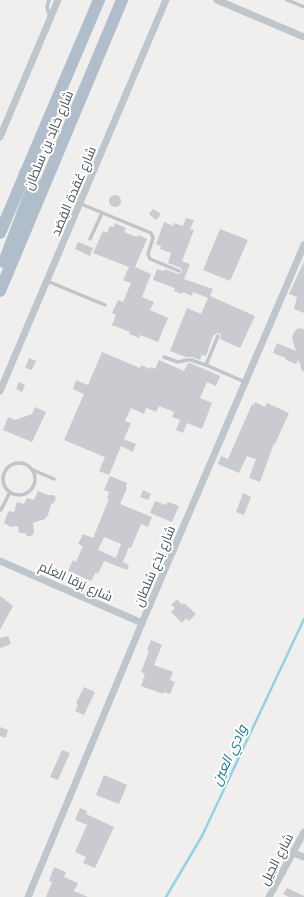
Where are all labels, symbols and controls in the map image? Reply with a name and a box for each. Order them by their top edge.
street label: شارع خالِد بن سلطان [20,88,77,192]
street label: شارع عُقدة القِصَد [47,144,100,239]
street label: شارع بَدَع سُلطان [130,523,179,609]
street label: شارع بَرقا العَلَم [36,558,115,606]
water label: وادي العين [207,721,254,789]
street label: شارع الحِيل [256,830,297,888]

